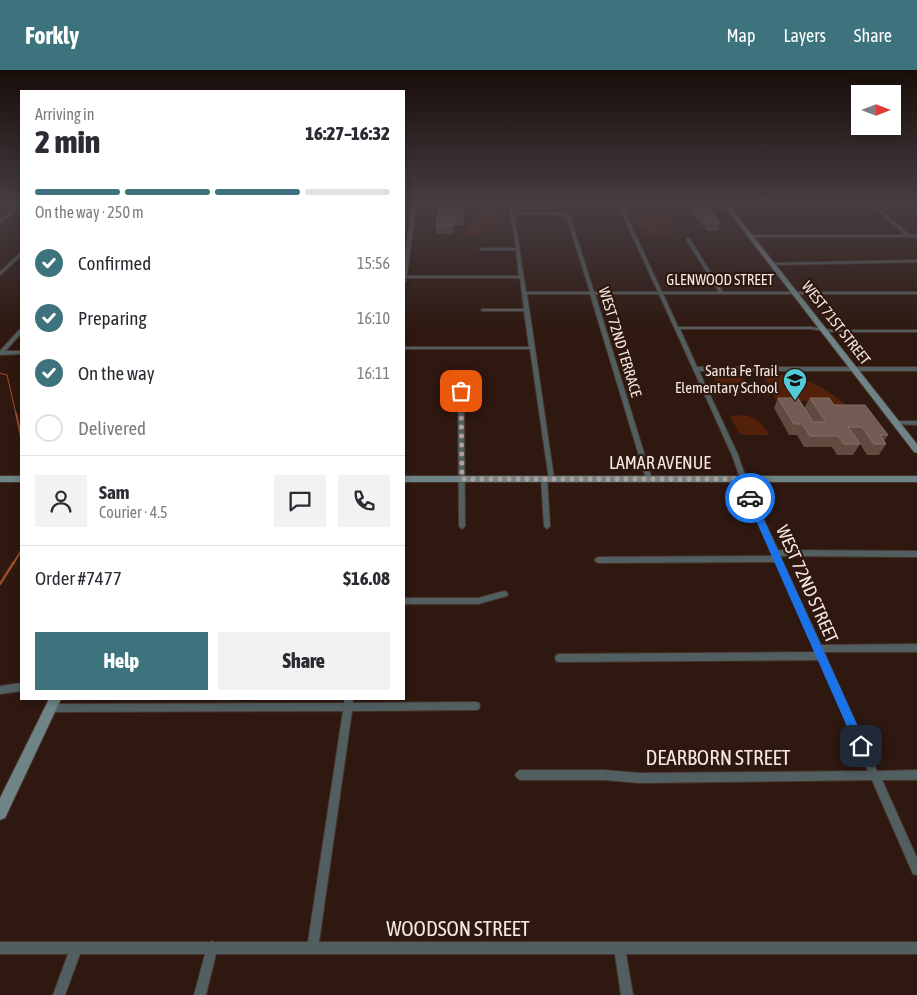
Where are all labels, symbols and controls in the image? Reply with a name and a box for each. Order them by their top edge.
text: Forkly [25,22,79,49]
text: Map [726,25,755,46]
text: Layers [783,25,826,46]
text: Share [854,25,892,46]
north arrow [851,85,901,135]
map controls [851,85,901,135]
text: Arriving in [35,105,95,123]
text: 16:27–16:32 [305,122,390,144]
text: 2 min [35,123,100,160]
text: On the way · 250 m [35,203,144,221]
icon: check [35,249,63,277]
text: Confirmed [78,252,151,274]
text: 15:56 [357,254,390,272]
street label: GLENWOOD STREET [666,271,774,288]
street label: WEST 71ST STREET [799,278,874,368]
street label: WEST 72ND TERRACE [596,285,645,399]
icon: check [35,304,63,332]
text: Preparing [78,307,147,329]
text: 16:10 [357,309,390,327]
icon: check [35,359,63,387]
text: On the way [78,362,155,384]
place label: Santa Fe Trail Elementary School [675,362,778,396]
text: 16:11 [357,364,390,382]
school or university icon: Santa Fe Trail Elementary School [782,367,808,401]
pin [440,370,482,412]
icon: bag [447,377,475,405]
text: Delivered [78,417,146,439]
street label: LAMAR AVENUE [609,452,711,473]
courier [725,473,775,523]
button: person [35,475,87,527]
button: chat [274,475,326,527]
button: phone [338,475,390,527]
text: Sam [99,481,130,503]
icon: car [736,484,764,512]
text: Courier · 4.5 [99,503,168,521]
street label: WEST 72ND STREET [772,522,843,646]
text: Order #7477 [35,567,122,589]
text: $16.08 [343,567,390,589]
button: Help [35,632,208,690]
button: Share [218,632,390,690]
pin [840,725,882,767]
icon: home [847,732,875,760]
street label: DEARBORN STREET [645,745,791,769]
street label: WOODSON STREET [386,916,530,940]

